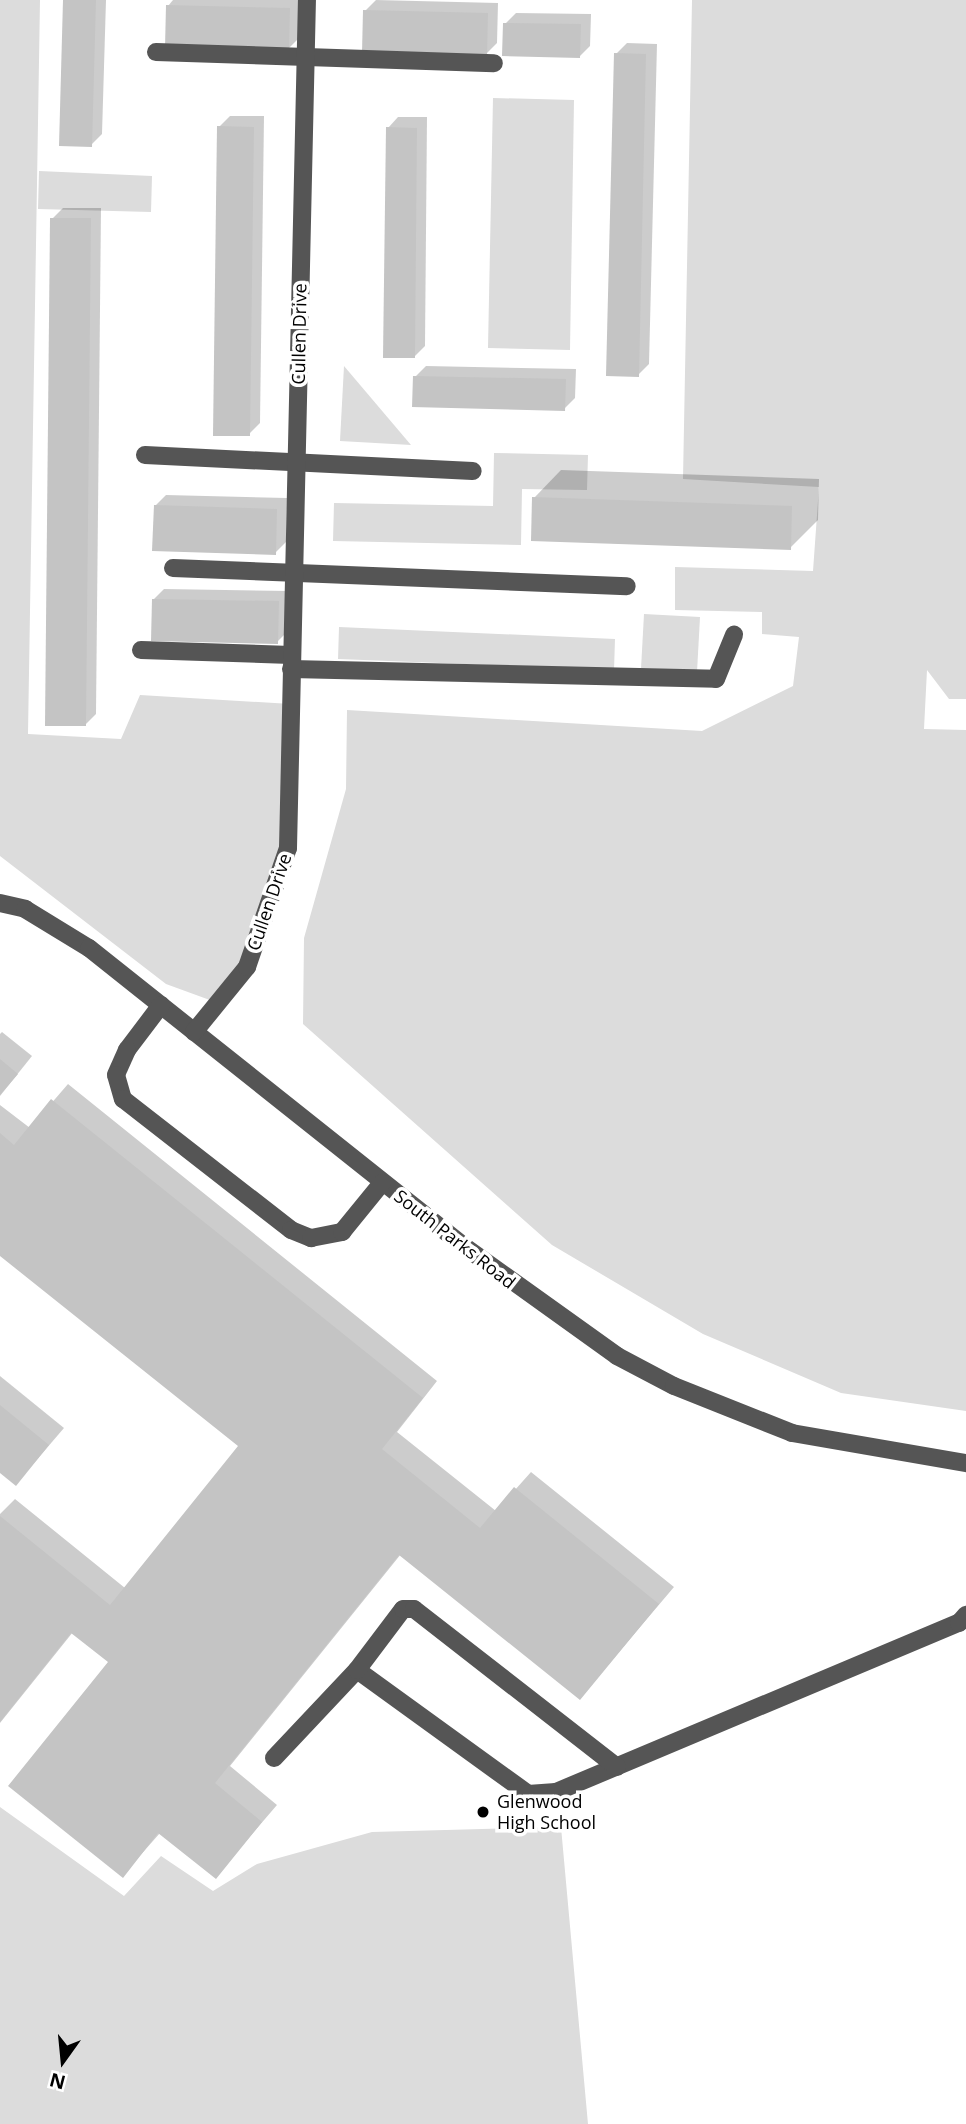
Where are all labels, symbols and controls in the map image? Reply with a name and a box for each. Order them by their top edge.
street label: Cullen Drive [287,283,311,385]
street label: Cullen Drive [242,851,296,953]
street label: South Parks Road [390,1185,520,1293]
place label: Glenwood High School [497,1791,596,1834]
marker: Glenwood High School [475,1804,491,1820]
north arrow [28,2026,98,2096]
text: N [47,2067,68,2096]

